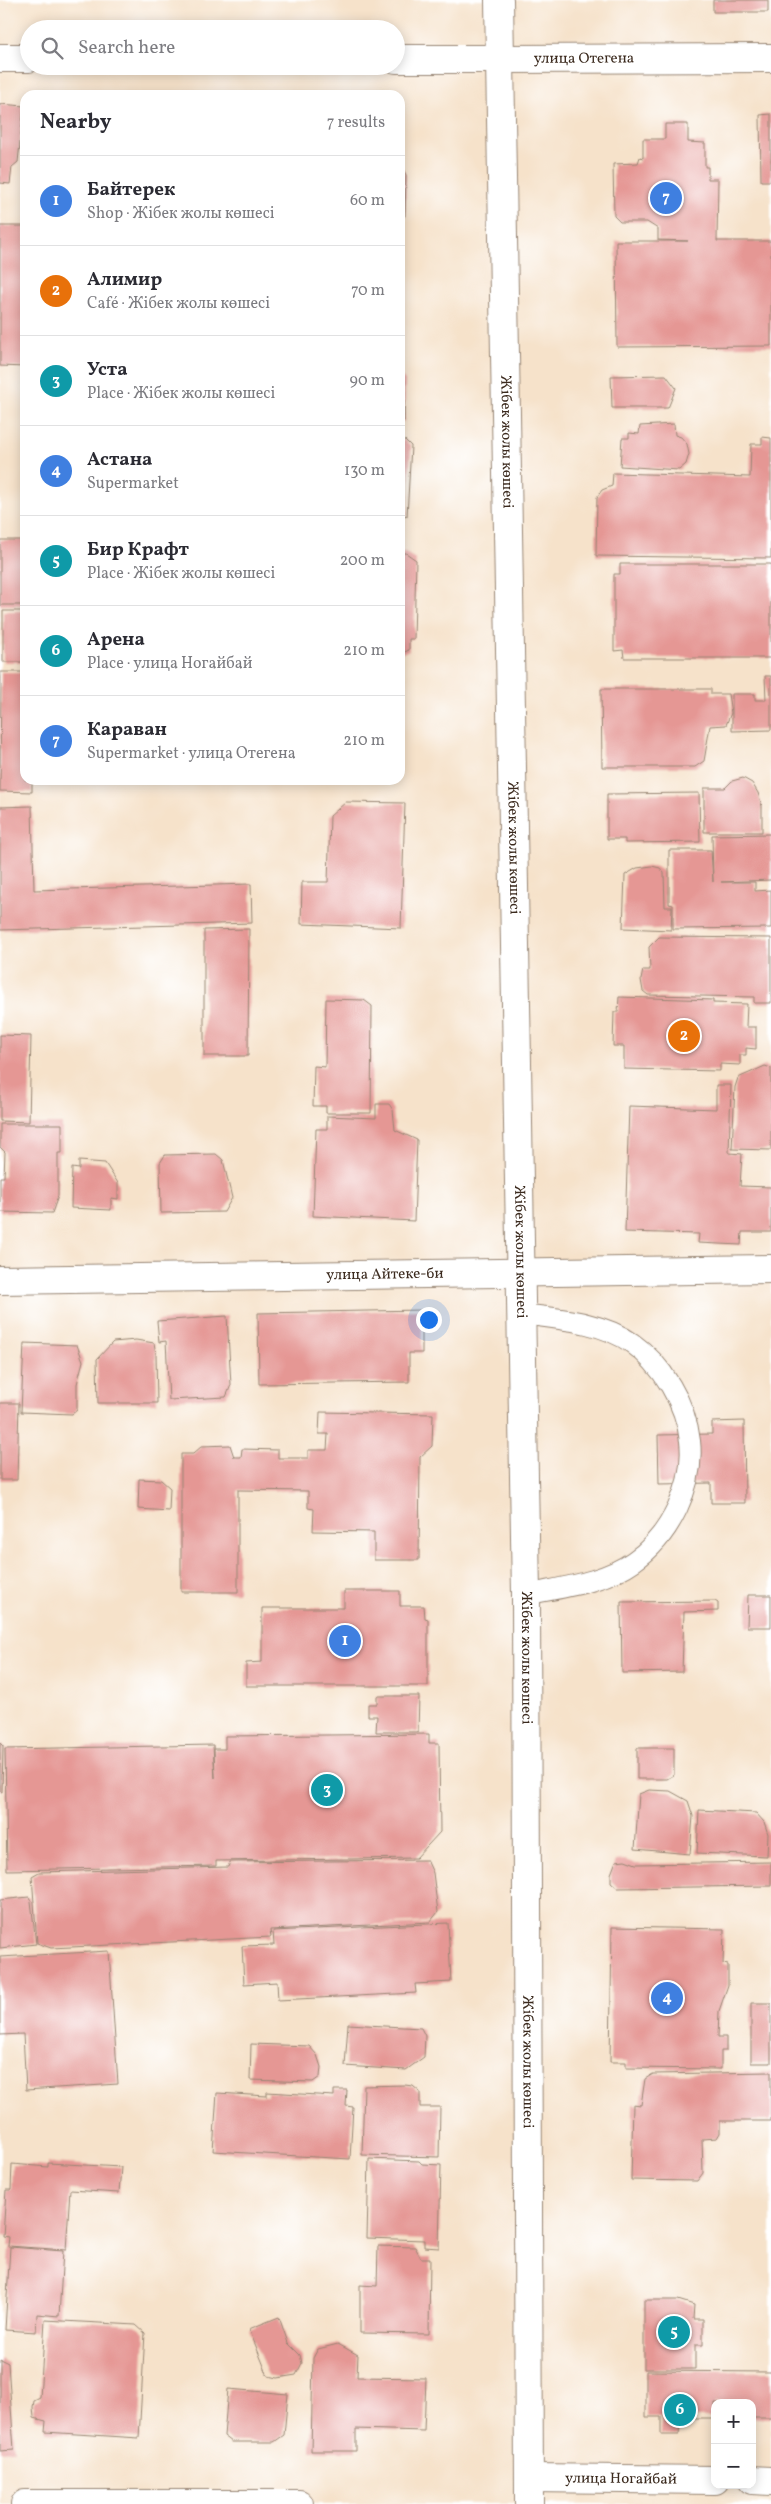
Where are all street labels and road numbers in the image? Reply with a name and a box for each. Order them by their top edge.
street label: улица Отегена [534,48,634,69]
street label: Жібек жолы көшесі [495,375,518,509]
street label: Жібек жолы көшесі [502,781,525,915]
street label: Жібек жолы көшесі [509,1185,532,1319]
street label: улица Айтеке-би [326,1263,444,1286]
street label: Жібек жолы көшесі [515,1591,537,1724]
street label: Жібек жолы көшесі [517,1995,538,2128]
street label: улица Ногайбай [565,2468,677,2490]

